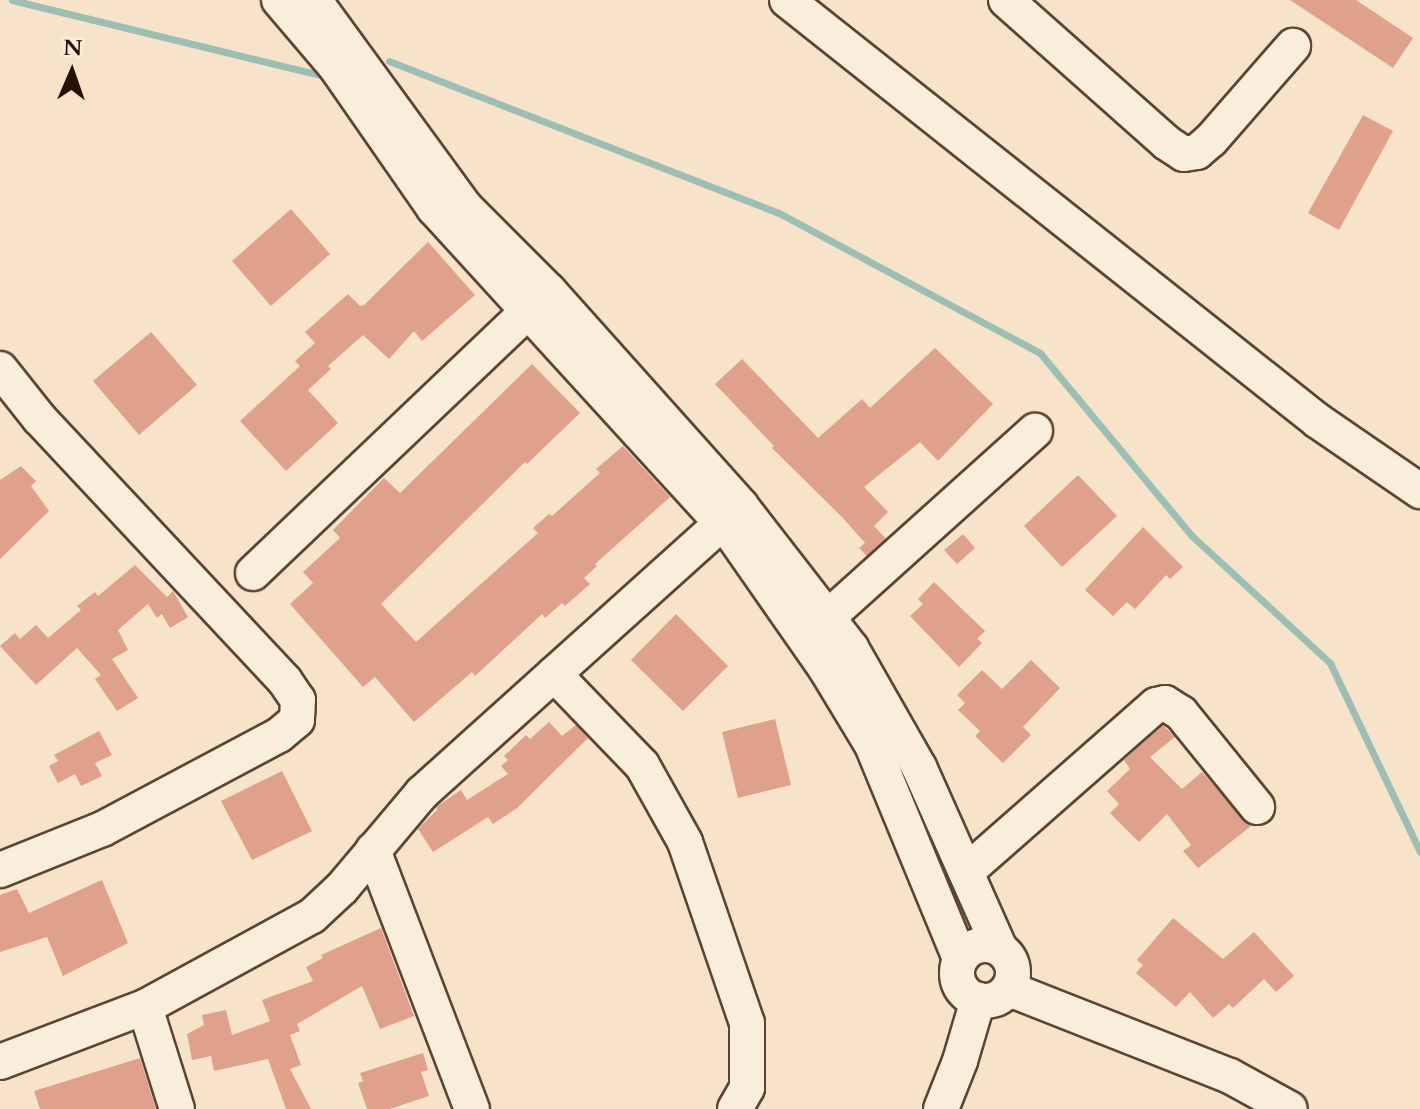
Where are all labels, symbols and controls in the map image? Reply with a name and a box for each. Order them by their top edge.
north arrow [32,32,112,112]
text: N [63,33,83,63]

